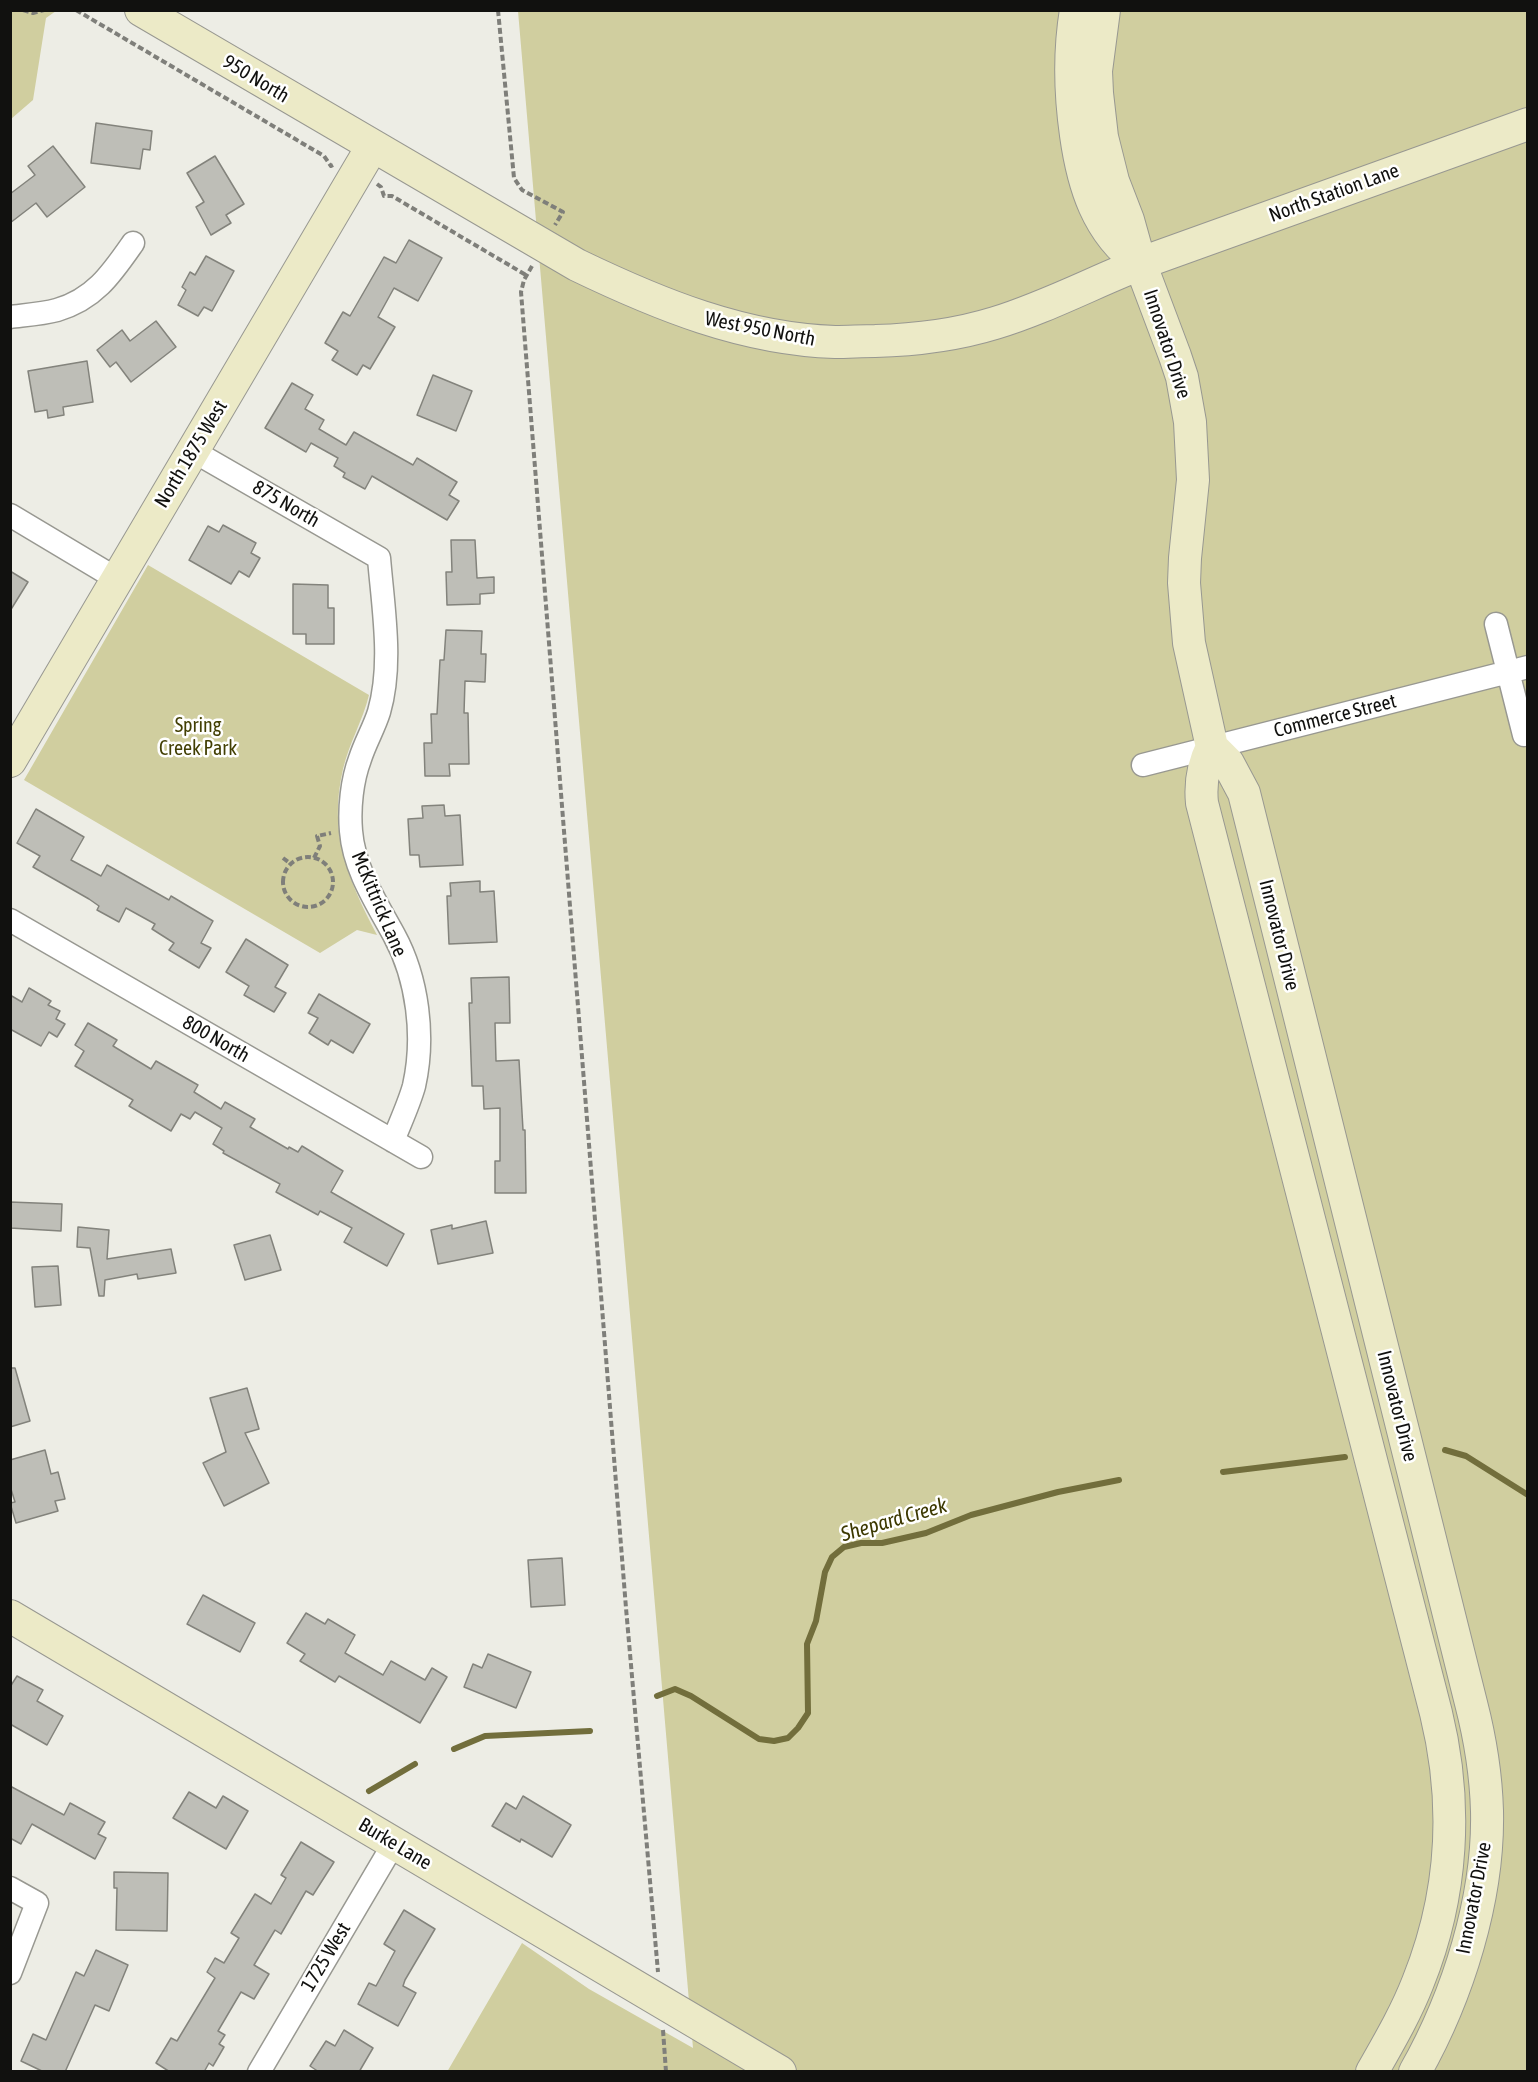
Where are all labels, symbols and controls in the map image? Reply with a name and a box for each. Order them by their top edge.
street label: 950 North [218,50,294,108]
street label: North Station Lane [1266,158,1402,228]
street label: Innovator Drive [1138,286,1196,402]
street label: West 950 North [703,307,817,351]
street label: North 1875 West [149,396,233,512]
street label: 875 North [248,475,324,533]
street label: Commerce Street [1271,689,1399,743]
park label: Spring Creek Park [159,714,237,761]
street label: McKittrick Lane [346,848,412,960]
street label: Innovator Drive [1254,877,1304,993]
street label: 800 North [178,1010,254,1068]
street label: Innovator Drive [1372,1348,1422,1464]
water label: Shepard Creek [838,1493,950,1547]
street label: Burke Lane [354,1813,436,1875]
street label: Innovator Drive [1451,1840,1497,1956]
street label: 1725 West [296,1918,356,1996]

